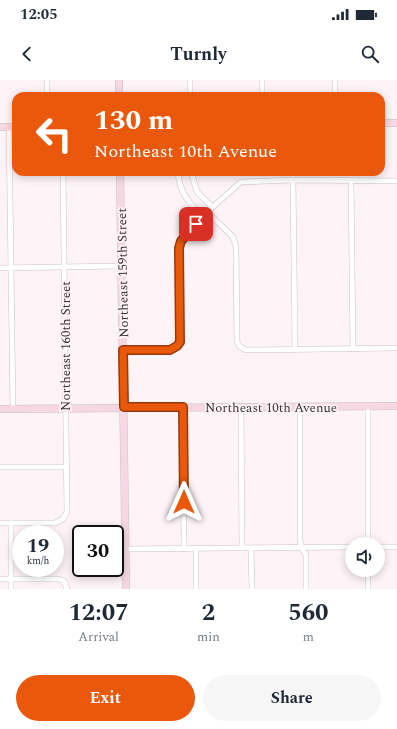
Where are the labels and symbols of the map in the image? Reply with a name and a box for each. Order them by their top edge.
pin [179,207,213,241]
street label: Northeast 159th Street [112,208,134,338]
street label: Northeast 160th Street [56,281,76,411]
street label: Northeast 10th Avenue [205,398,337,418]
position arrow [163,481,205,523]
speed limit sign: 30 [72,525,124,577]

